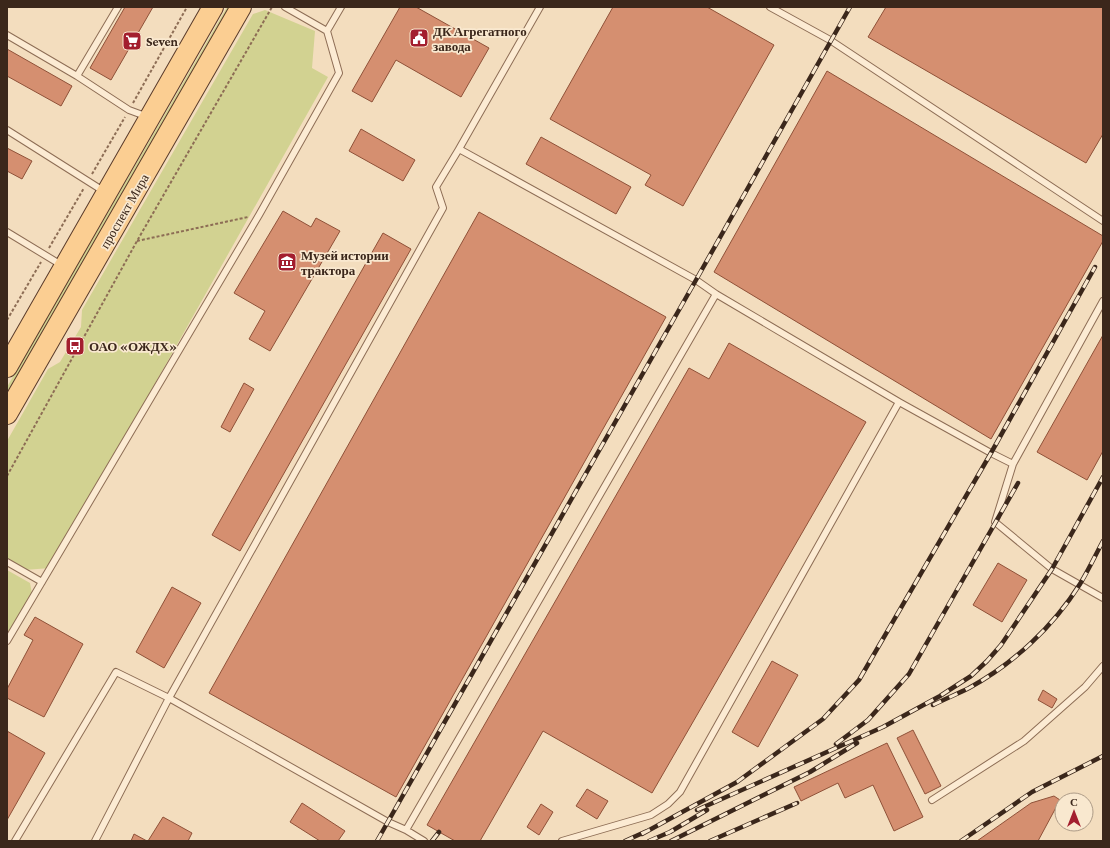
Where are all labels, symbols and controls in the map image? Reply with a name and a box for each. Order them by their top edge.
place label: ДК Агрегатного завода [433,24,527,54]
public building icon: ДК Агрегатного завода [408,27,430,49]
supermarket icon: Seven [121,30,143,52]
place label: Seven [146,34,179,49]
street label: проспект Мира [97,171,152,251]
place label: Музей истории трактора [301,248,389,278]
museum icon: Музей истории трактора [276,251,298,273]
bus stop icon: ОАО «ОЖДХ» [64,335,86,357]
place label: ОАО «ОЖДХ» [89,339,177,354]
north arrow [1054,792,1094,832]
text: С [1070,796,1078,808]

